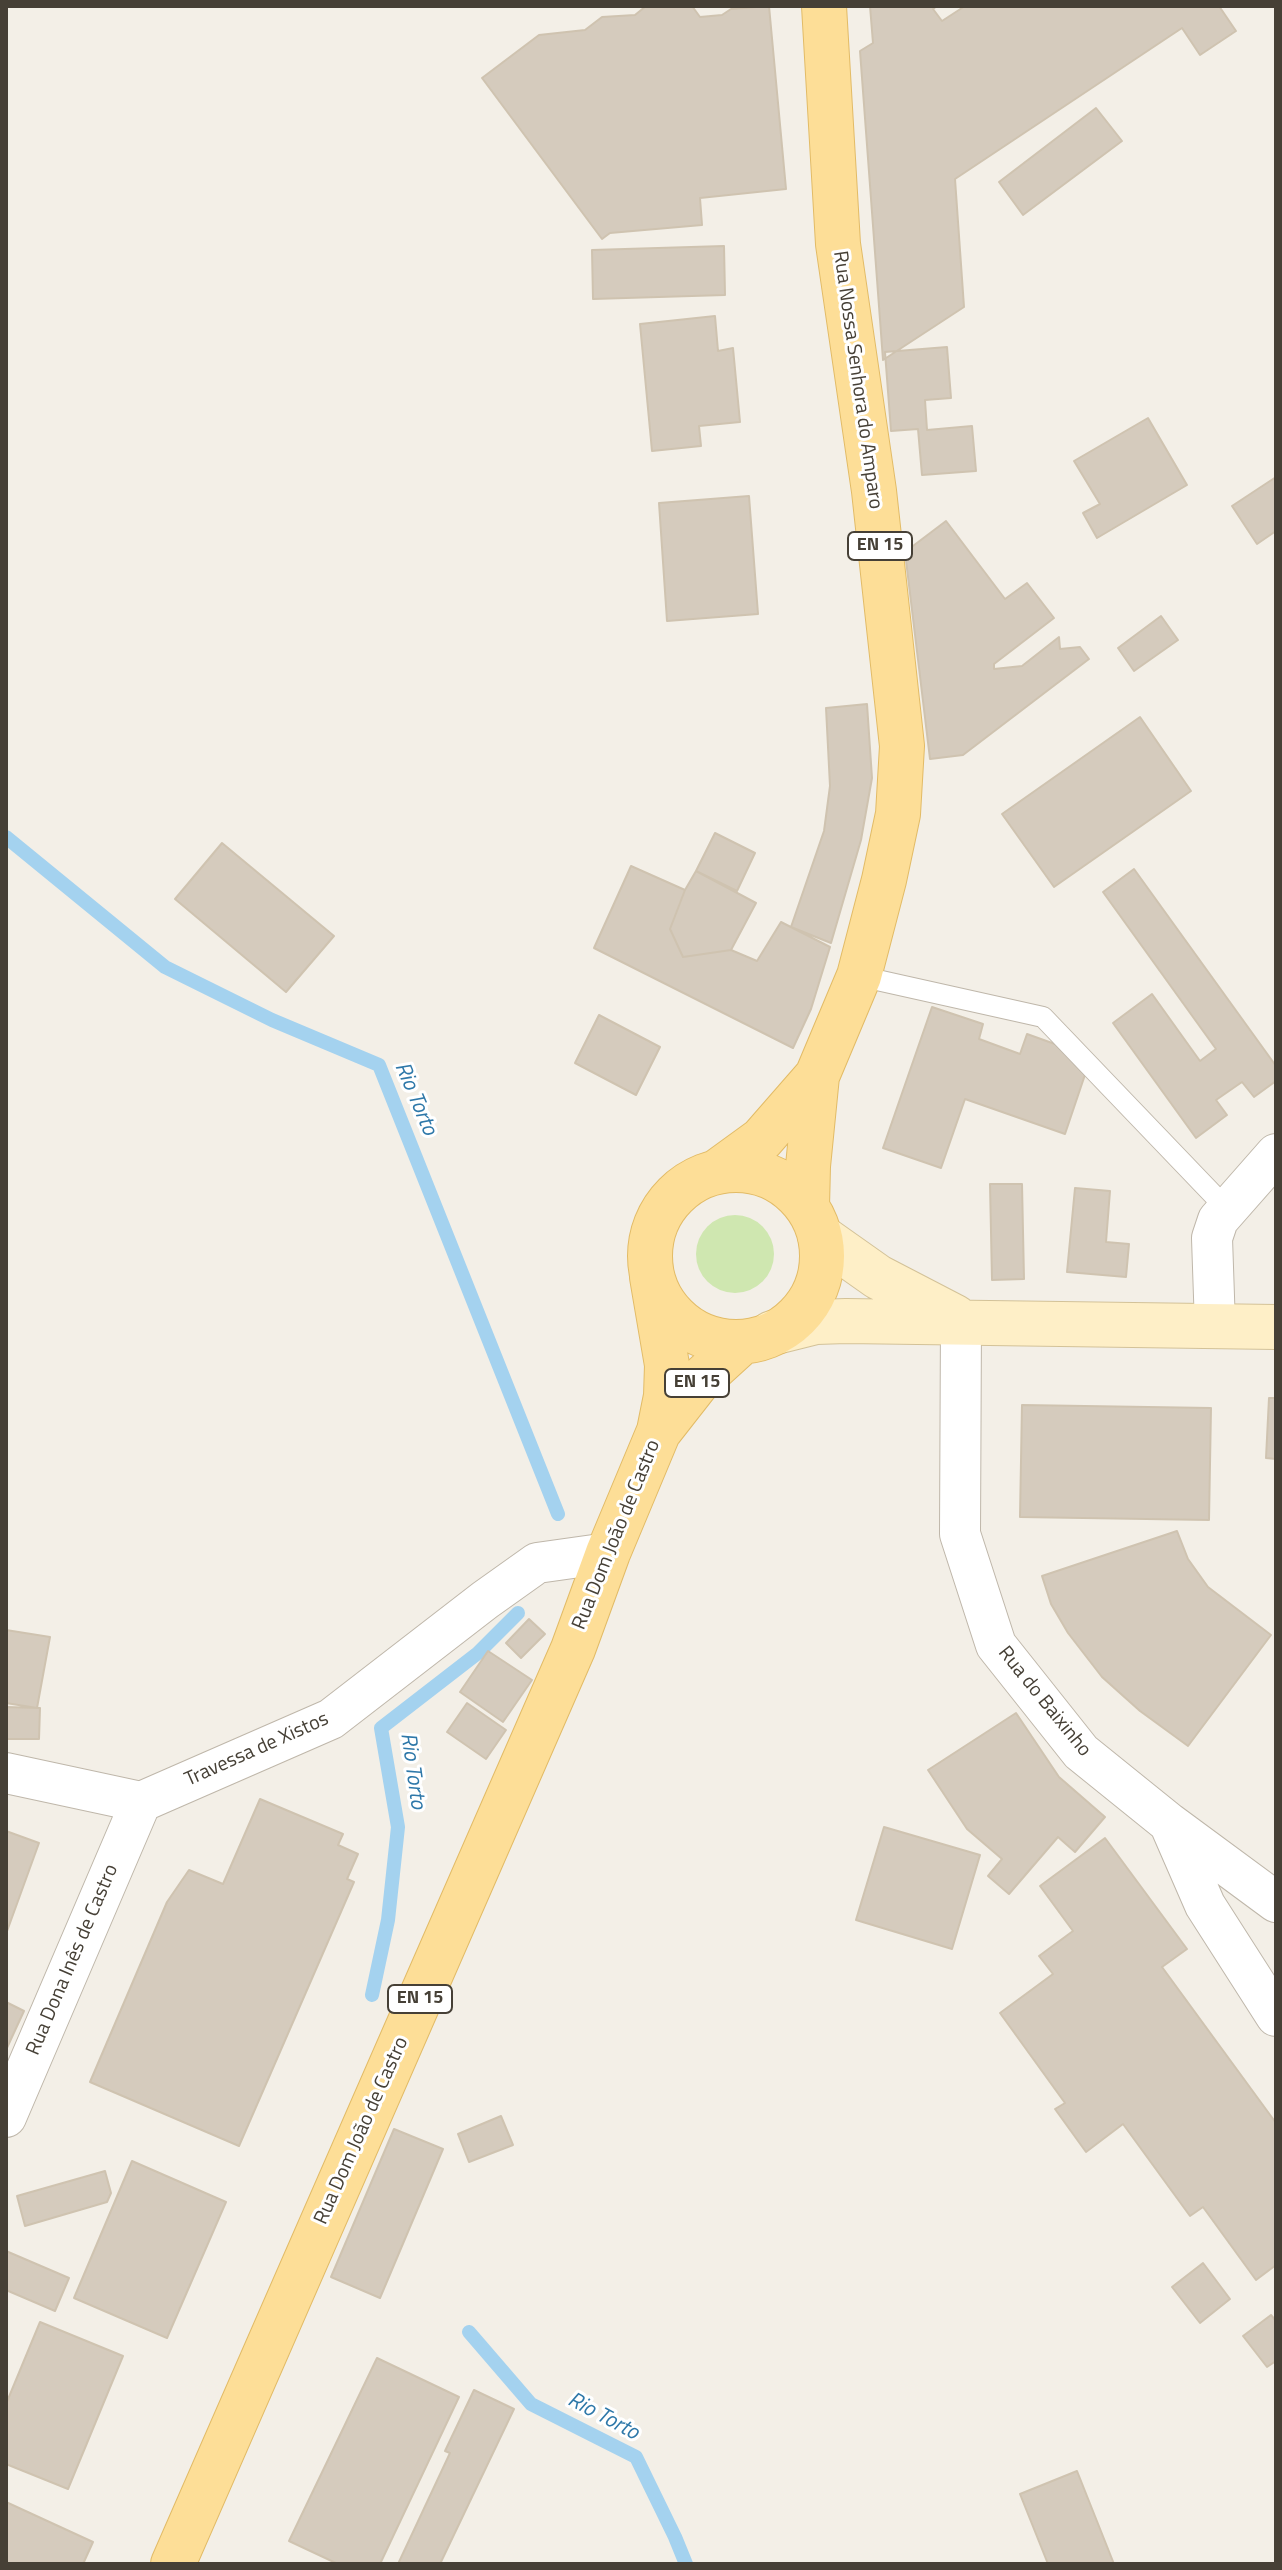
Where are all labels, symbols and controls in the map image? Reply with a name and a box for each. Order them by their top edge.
street label: Rua Nossa Senhora do Amparo [827,249,887,511]
road number: EN 15 [848,532,912,560]
water label: Rio Torto [388,1058,442,1140]
road number: EN 15 [665,1369,729,1397]
street label: Rua Dom João de Castro [568,1437,666,1633]
street label: Rua do Baixinho [992,1642,1096,1762]
street label: Travessa de Xistos [181,1708,333,1792]
water label: Rio Torto [394,1731,430,1811]
street label: Rua Dona Inês de Castro [22,1861,124,2059]
road number: EN 15 [388,1985,452,2013]
street label: Rua Dom João de Castro [310,2034,414,2228]
water label: Rio Torto [563,2387,643,2447]

